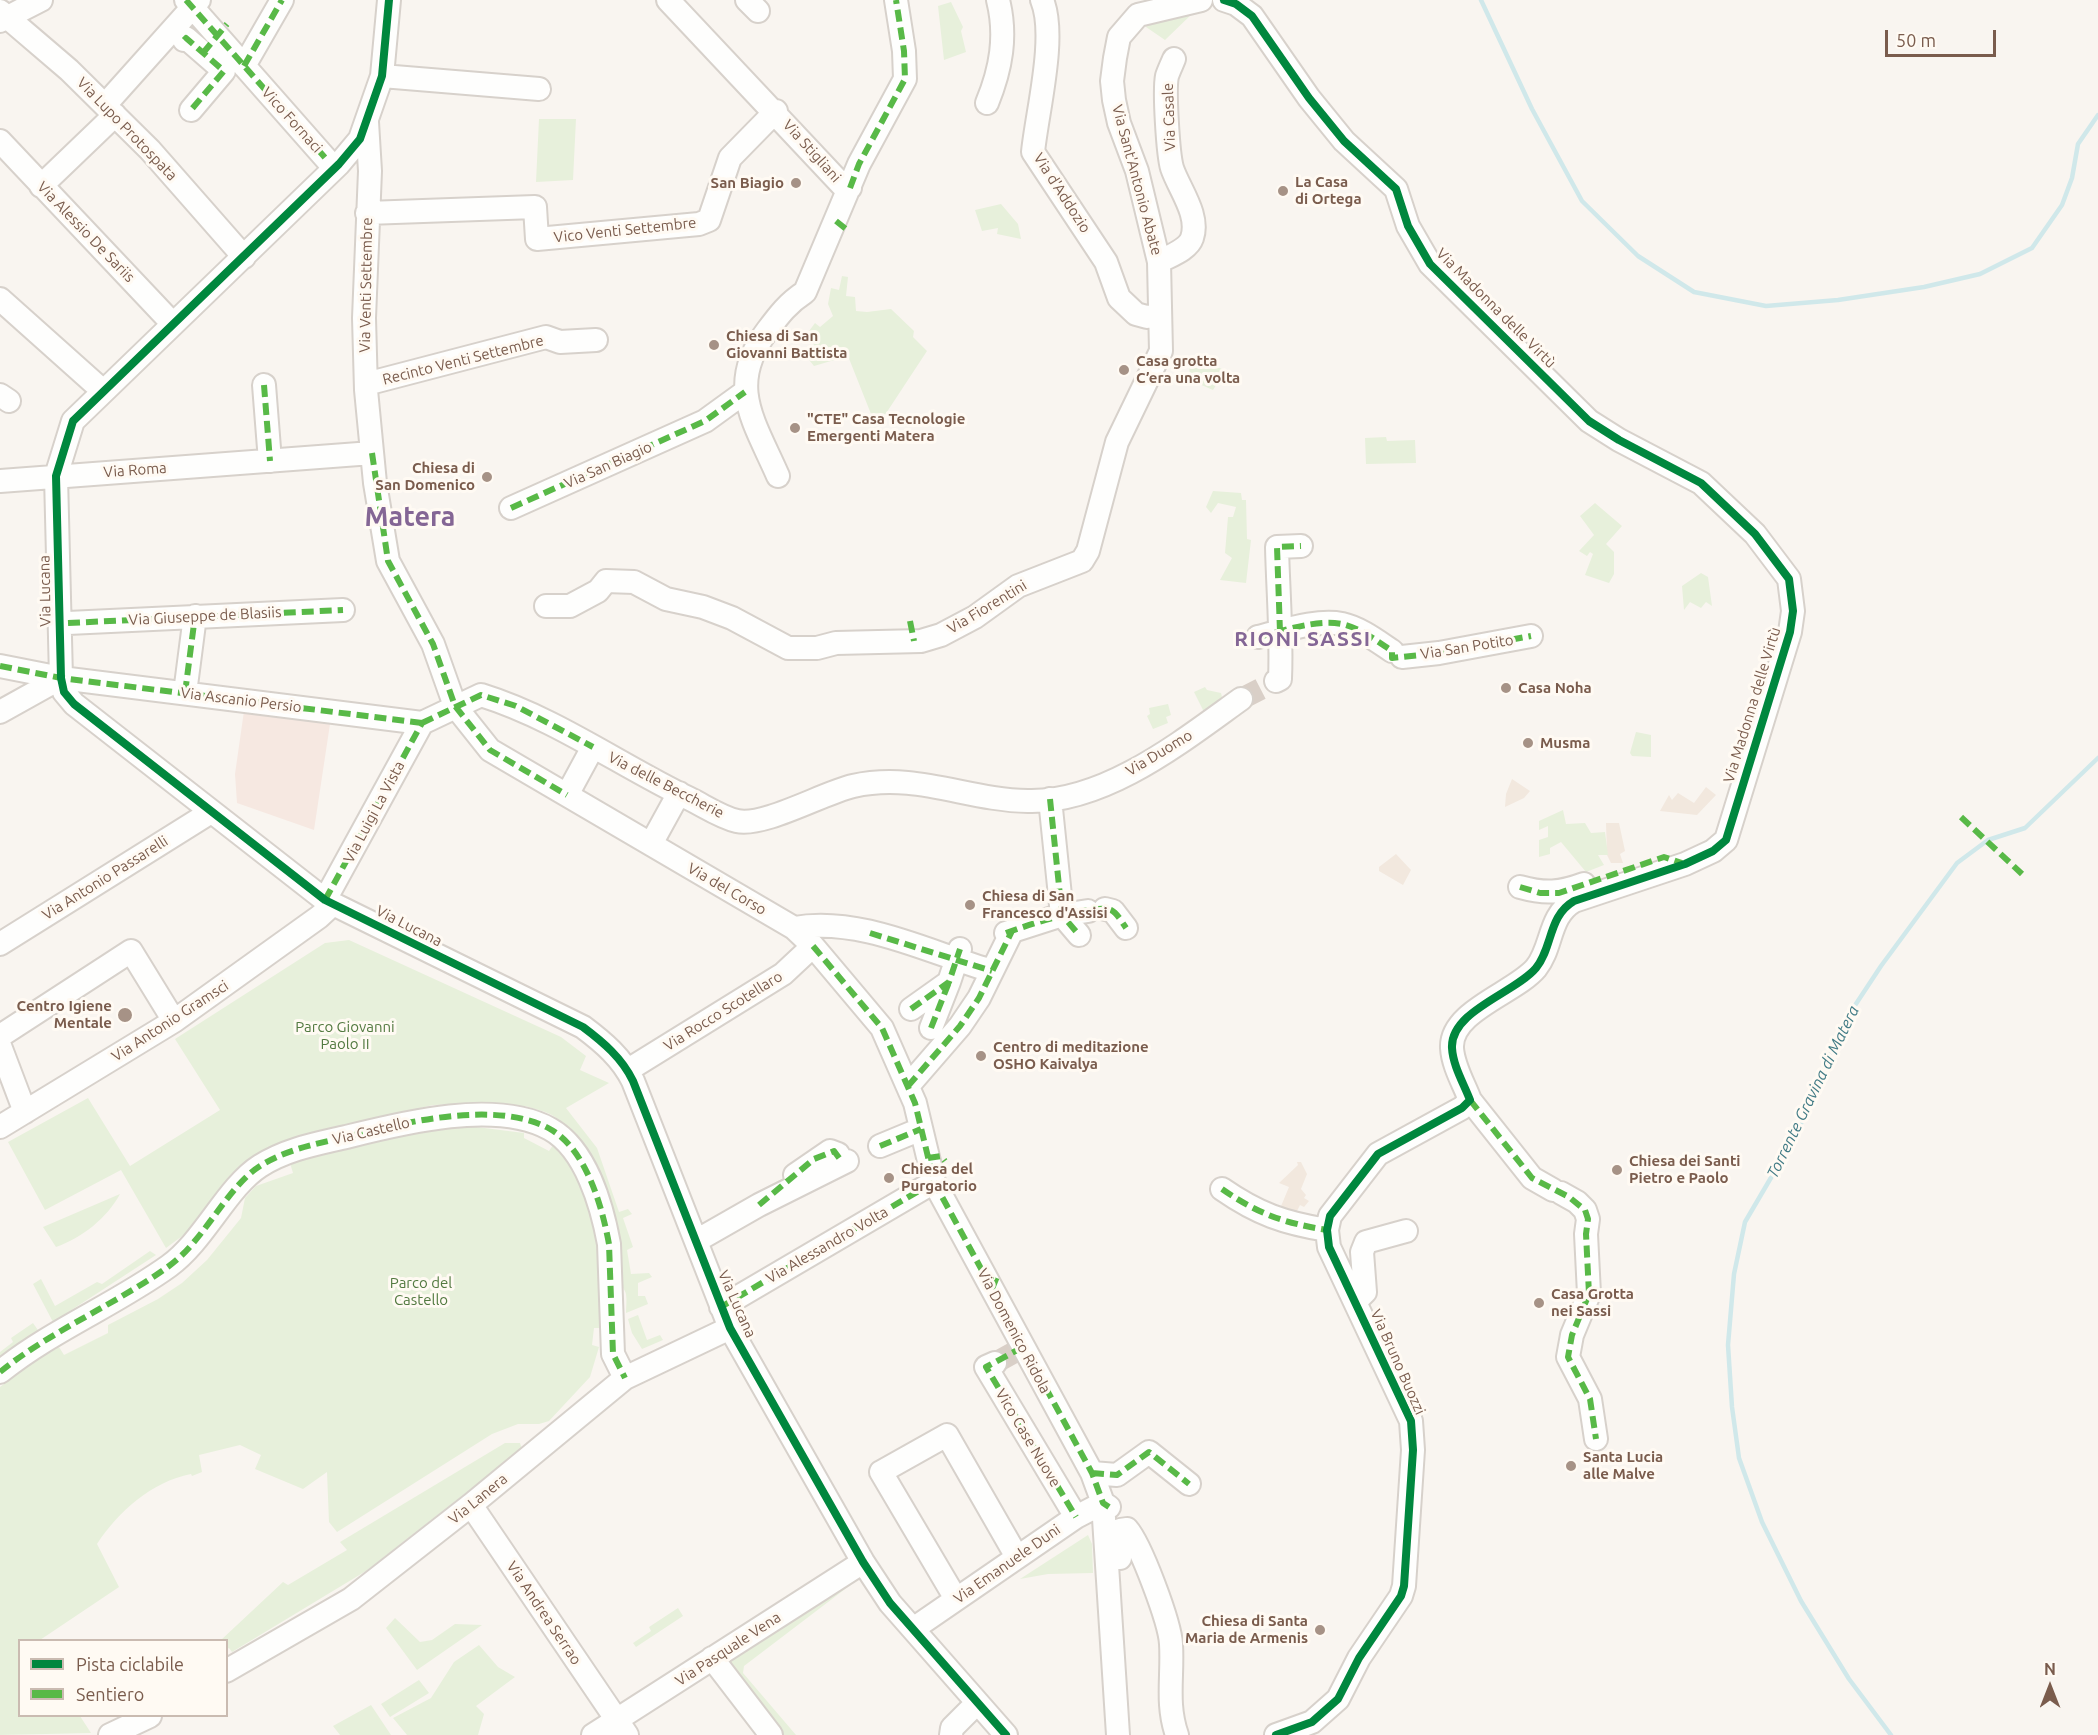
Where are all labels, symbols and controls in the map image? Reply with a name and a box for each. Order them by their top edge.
scale bar [1888,18,1999,56]
text: 50 m [1896,30,1936,50]
street label: Via Lupo Protospata [73,74,181,184]
street label: Via Casale [1159,83,1179,151]
street label: Vico Fornaci [258,84,326,156]
street label: Via Sant'Antonio Abate [1108,103,1166,257]
street label: Via Stigliani [779,116,845,186]
street label: Via d'Addozio [1030,150,1094,236]
place label: La Casa di Ortega [1295,173,1362,208]
place label: San Biagio [711,174,784,192]
marker: San Biagio [789,176,803,190]
street label: Via Alessio De Sariis [33,178,139,286]
marker: La Casa di Ortega [1276,184,1290,198]
street label: Vico Venti Settembre [553,214,697,246]
street label: Via Venti Settembre [356,217,376,353]
street label: Via Madonna delle Virtù [1432,244,1560,372]
place label: Chiesa di San Giovanni Battista [726,327,847,362]
street label: Recinto Venti Settembre [381,331,545,389]
marker: Chiesa di San Giovanni Battista [707,338,721,352]
place label: Casa grotta C’era una volta [1136,352,1240,387]
marker: Casa grotta C’era una volta [1117,363,1131,377]
place label: "CTE" Casa Tecnologie Emergenti Matera [807,410,965,445]
marker: "CTE" Casa Tecnologie Emergenti Matera [788,421,802,435]
street label: Via San Biagio [561,438,655,492]
street label: Via Roma [103,459,167,481]
place label: Chiesa di San Domenico [375,459,475,494]
marker: Chiesa di San Domenico [480,470,494,484]
district label: Matera [364,501,456,533]
street label: Via Lucana [35,555,55,627]
street label: Via Fiorentini [944,576,1030,638]
street label: Via Giuseppe de Blasiis [128,603,282,629]
street label: Via Madonna delle Virtù [1720,625,1784,785]
district label: RIONI SASSI [1234,626,1372,652]
street label: Via San Potito [1419,631,1515,663]
place label: Casa Noha [1518,679,1592,697]
marker: Casa Noha [1499,681,1513,695]
street label: Via Ascanio Persio [179,684,303,716]
street label: Via Duomo [1122,726,1196,780]
place label: Musma [1540,734,1590,752]
marker: Musma [1521,736,1535,750]
street label: Via delle Beccherie [605,748,727,822]
street label: Via Luigi La Vista [340,758,408,866]
street label: Via Antonio Passarelli [39,832,171,924]
street label: Via del Corso [684,859,770,919]
place label: Chiesa di San Francesco d'Assisi [982,887,1108,922]
marker: Chiesa di San Francesco d'Assisi [963,898,977,912]
street label: Via Lucana [373,902,445,950]
street label: Via Rocco Scotellaro [660,967,786,1055]
street label: Via Antonio Gramsci [108,977,232,1065]
place label: Centro Igiene Mentale [16,997,112,1032]
water label: Torrente Gravina di Matera [1763,1003,1863,1181]
marker: Centro Igiene Mentale [116,1006,134,1024]
park label: Parco Giovanni Paolo II [295,1018,395,1053]
place label: Centro di meditazione OSHO Kaivalya [993,1038,1149,1073]
marker: Centro di meditazione OSHO Kaivalya [974,1049,988,1063]
street label: Via Castello [330,1113,412,1149]
place label: Chiesa dei Santi Pietro e Paolo [1629,1152,1741,1187]
place label: Chiesa del Purgatorio [901,1160,977,1195]
marker: Chiesa dei Santi Pietro e Paolo [1610,1163,1624,1177]
marker: Chiesa del Purgatorio [882,1171,896,1185]
street label: Via Alessandro Volta [763,1203,891,1287]
street label: Via Domenico Ridola [973,1265,1055,1397]
street label: Via Lucana [714,1267,760,1341]
park label: Parco del Castello [390,1274,452,1309]
place label: Casa Grotta nei Sassi [1551,1285,1634,1320]
marker: Casa Grotta nei Sassi [1532,1296,1546,1310]
street label: Via Bruno Buozzi [1367,1306,1429,1418]
street label: Vico Case Nuove [992,1386,1064,1490]
place label: Santa Lucia alle Malve [1583,1448,1663,1483]
marker: Santa Lucia alle Malve [1564,1459,1578,1473]
street label: Via Lanera [445,1470,511,1528]
street label: Via Emanuele Duni [950,1520,1064,1608]
street label: Via Andrea Serrao [503,1558,585,1668]
street label: Via Pasquale Vena [672,1608,784,1690]
place label: Chiesa di Santa Maria de Armenis [1185,1612,1308,1647]
marker: Chiesa di Santa Maria de Armenis [1313,1623,1327,1637]
legend [18,1639,228,1717]
text: Pista ciclabile [76,1654,184,1674]
north arrow [2020,1657,2080,1717]
text: N [2044,1660,2056,1678]
text: Sentiero [76,1684,144,1704]

